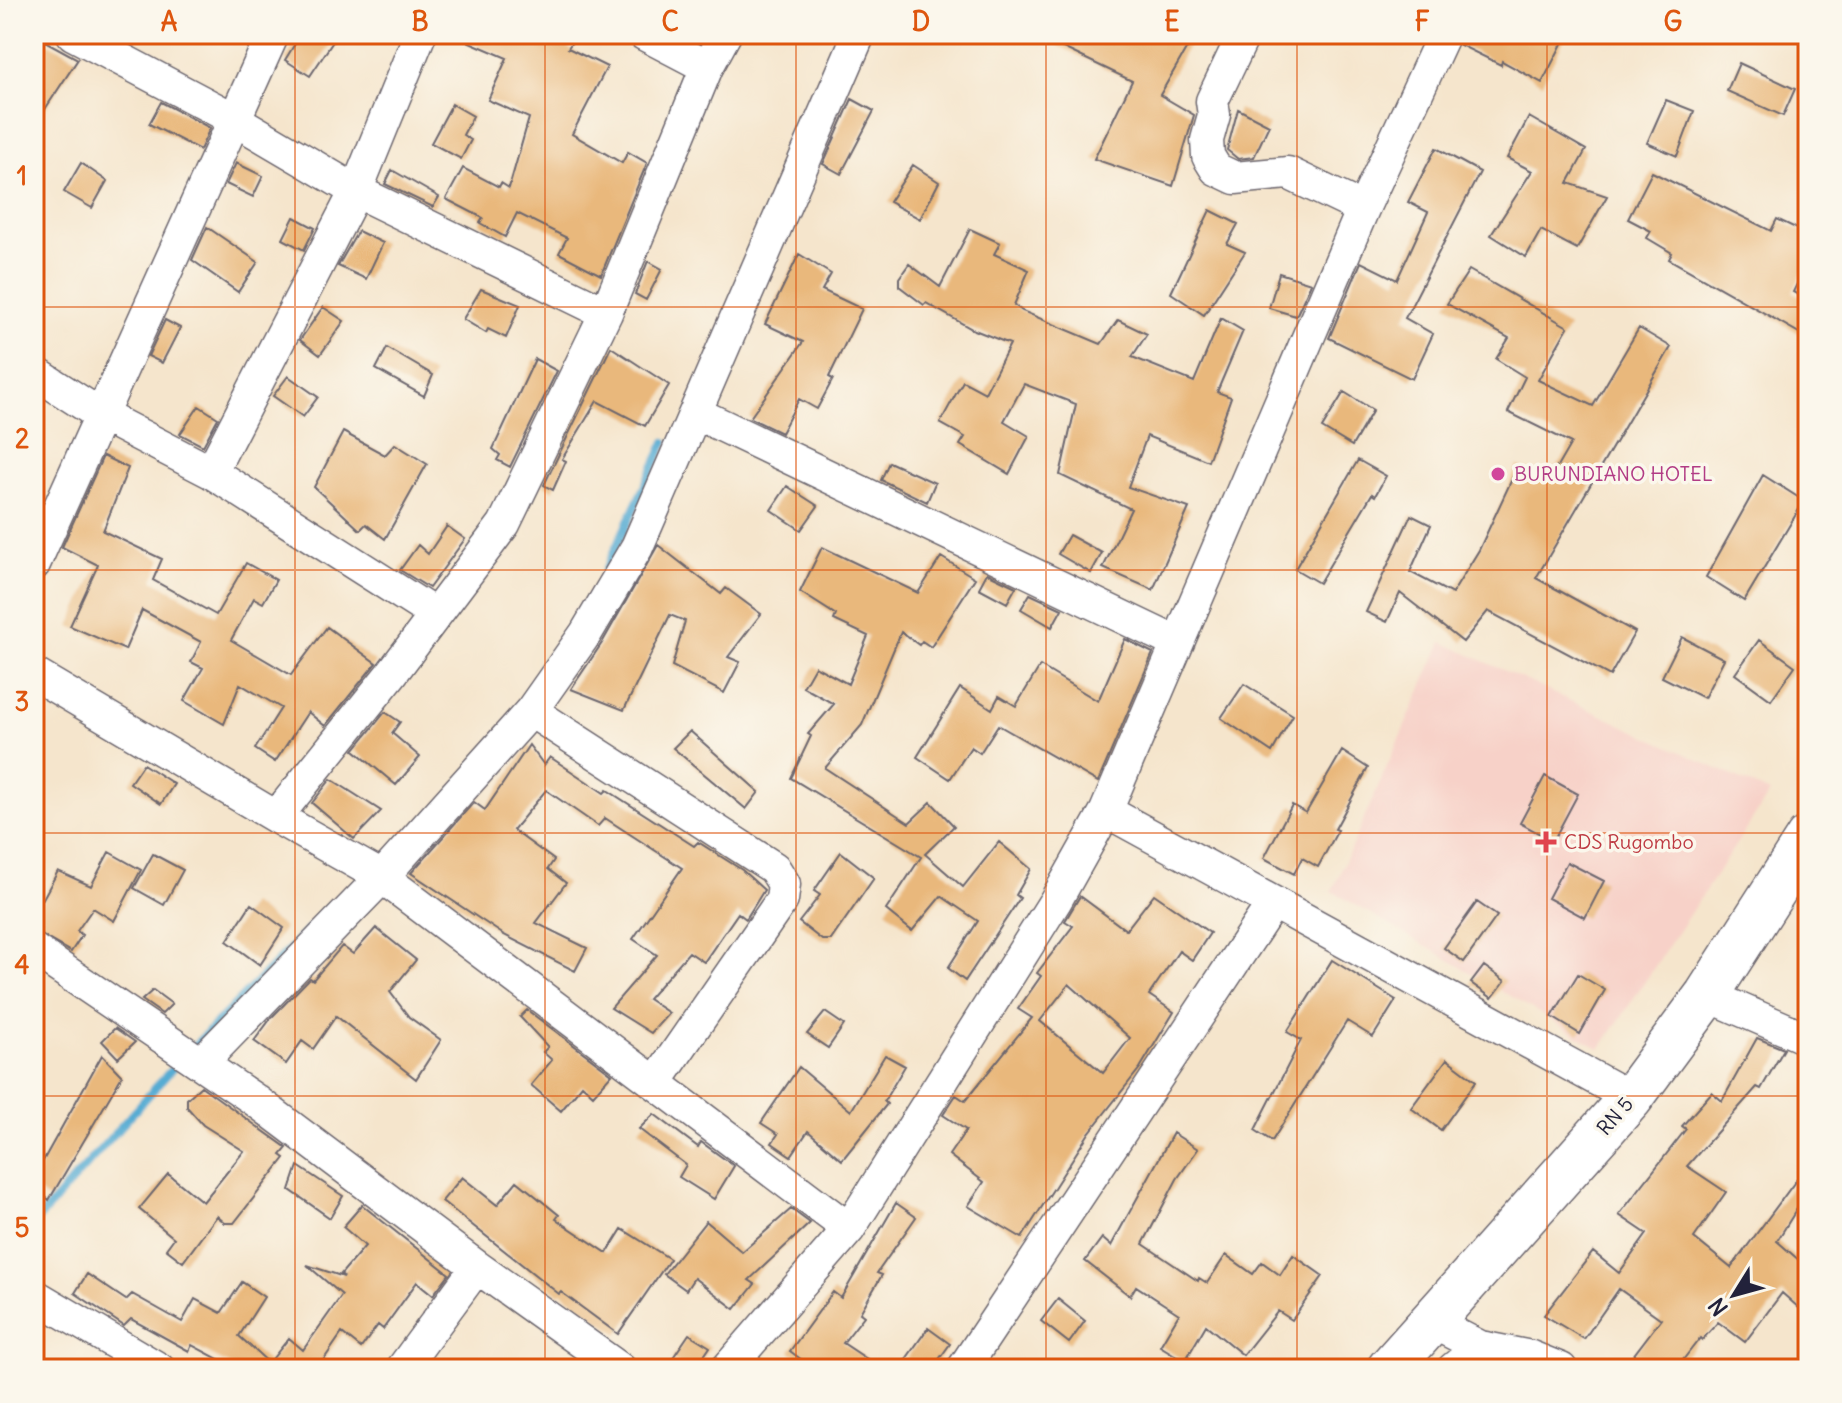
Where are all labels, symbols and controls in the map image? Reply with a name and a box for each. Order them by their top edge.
text: A [161,5,178,38]
text: B [411,5,429,38]
text: C [661,5,679,38]
text: D [912,5,930,38]
text: E [1164,5,1180,38]
text: F [1415,5,1430,38]
text: G [1664,5,1683,38]
text: 1 [17,159,27,192]
text: 2 [15,422,29,455]
place label: BURUNDIANO HOTEL [1514,461,1713,486]
marker: BURUNDIANO HOTEL [1489,465,1507,483]
text: 3 [15,685,29,718]
place label: CDS Rugombo [1564,829,1694,854]
marker: CDS Rugombo [1535,831,1557,853]
text: 4 [14,948,30,981]
street label: RN 5 [1591,1091,1638,1140]
text: 5 [15,1211,30,1244]
north arrow [1694,1255,1774,1335]
text: N [1702,1293,1734,1322]

